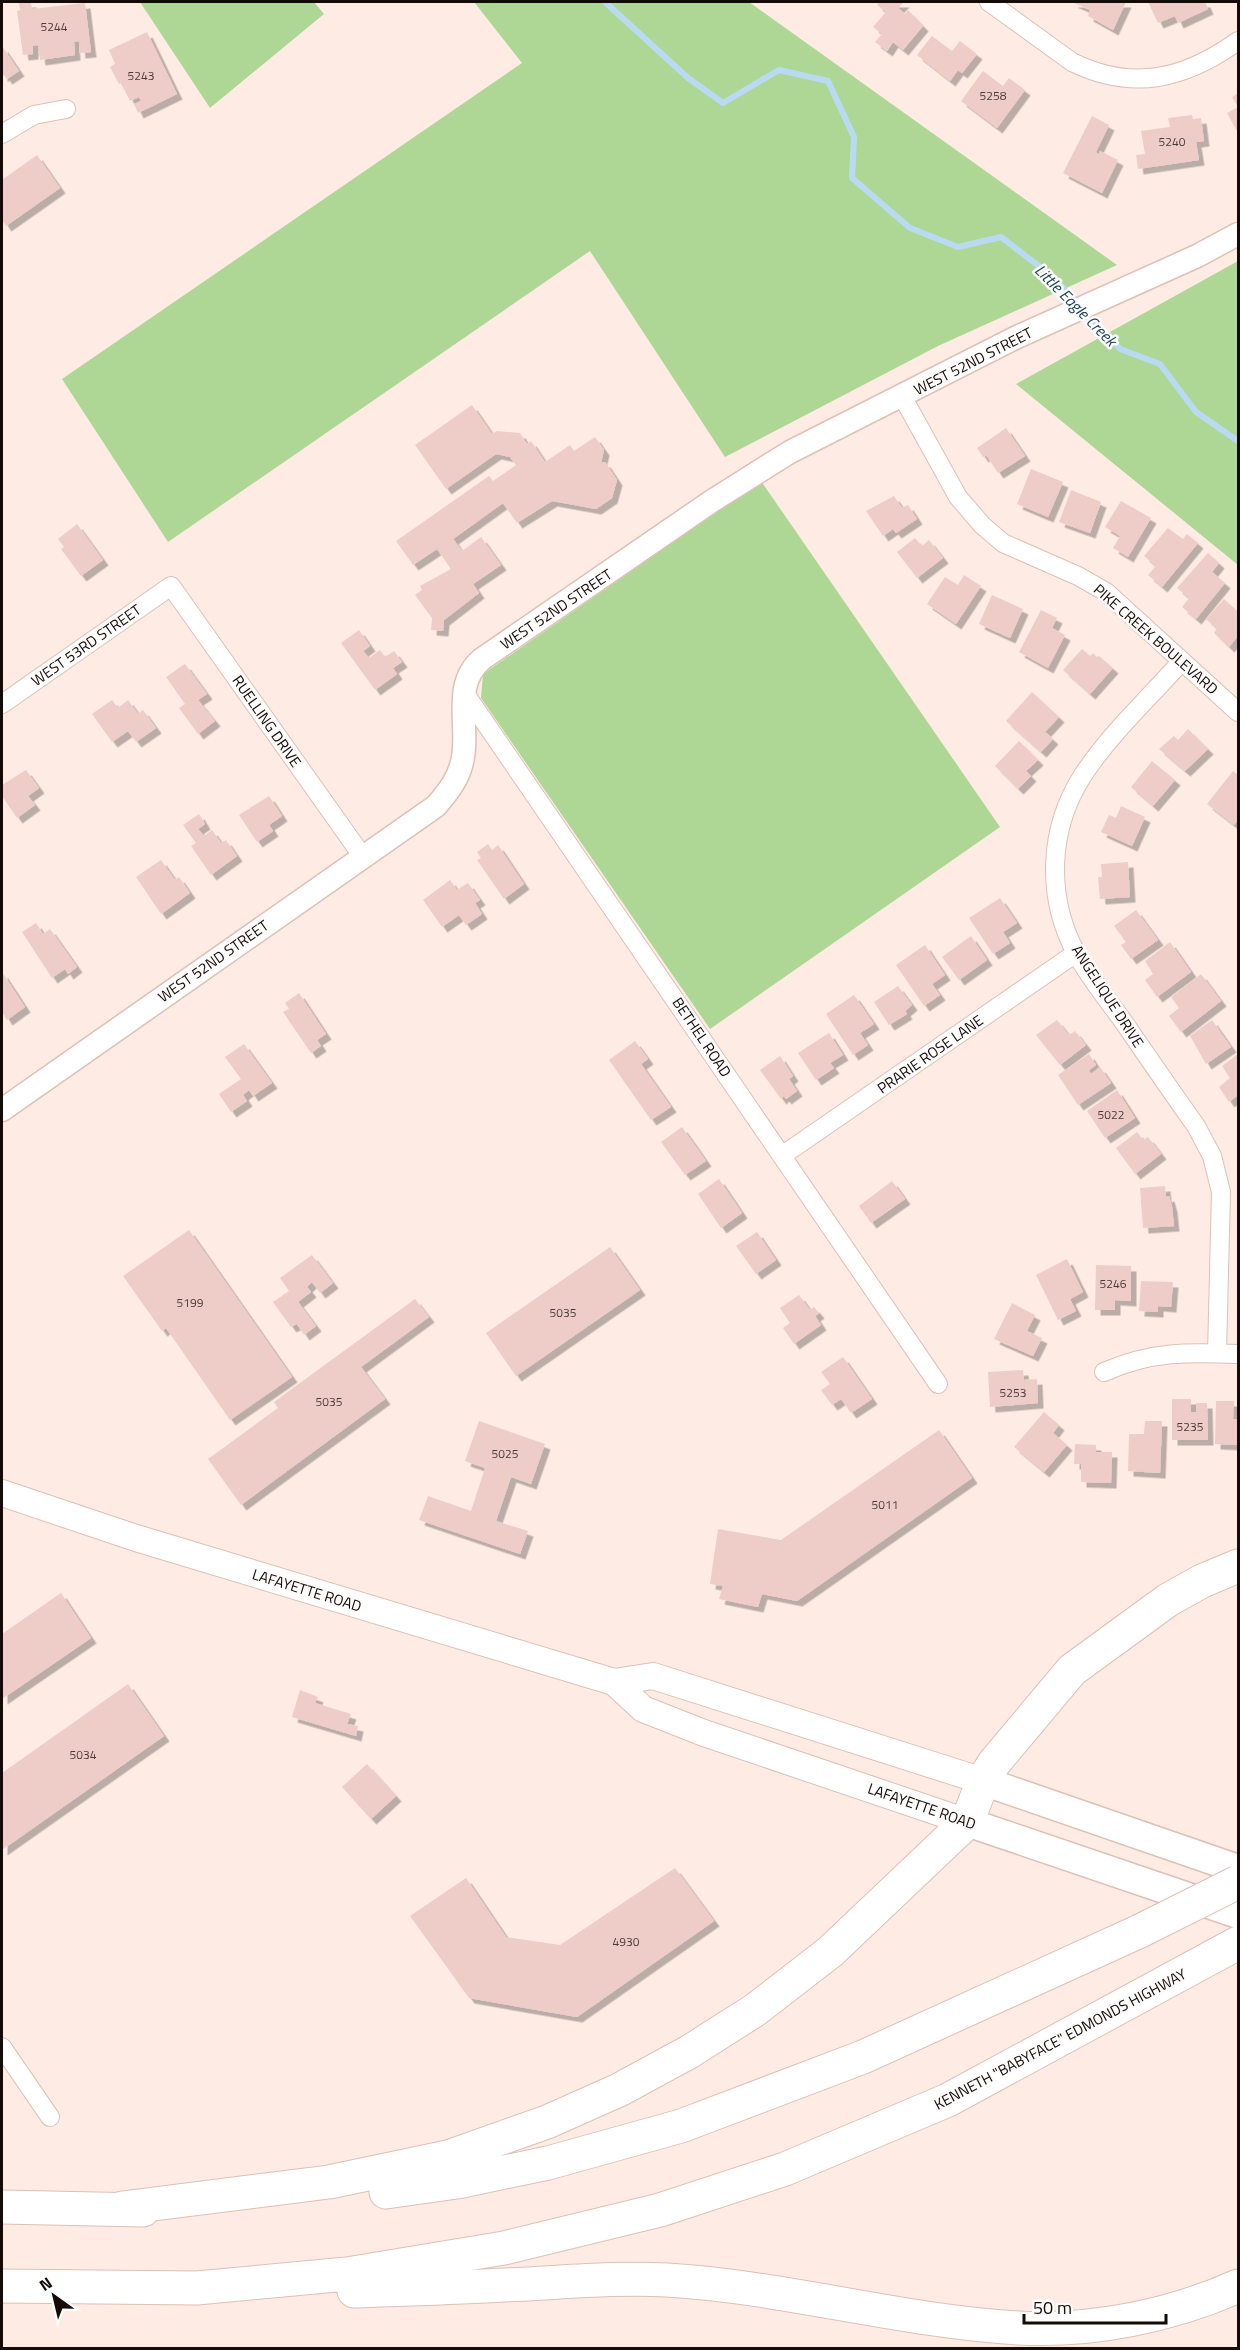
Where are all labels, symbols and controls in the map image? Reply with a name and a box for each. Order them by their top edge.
house number: 5244 [41,17,68,36]
house number: 5243 [128,66,154,85]
house number: 5258 [980,86,1007,105]
house number: 5240 [1159,132,1186,151]
water label: Little Eagle Creek [1030,259,1124,353]
street label: WEST 52ND STREET [910,321,1036,401]
street label: WEST 52ND STREET [495,563,617,655]
street label: PIKE CREEK BOULEVARD [1088,578,1224,700]
street label: WEST 53RD STREET [26,598,146,692]
street label: RUELLING DRIVE [227,670,307,772]
street label: WEST 52ND STREET [153,914,273,1008]
street label: ANGELIQUE DRIVE [1066,940,1150,1052]
street label: BETHEL ROAD [667,992,737,1082]
street label: PRARIE ROSE LANE [872,1009,988,1099]
house number: 5022 [1098,1105,1124,1124]
house number: 5246 [1100,1274,1127,1293]
house number: 5199 [177,1293,204,1312]
house number: 5035 [550,1303,577,1322]
house number: 5253 [1000,1383,1026,1402]
house number: 5035 [316,1392,343,1411]
house number: 5235 [1177,1417,1204,1436]
house number: 5025 [492,1444,519,1463]
house number: 5011 [872,1495,898,1514]
street label: LAFAYETTE ROAD [250,1562,364,1618]
house number: 5034 [70,1745,97,1764]
street label: LAFAYETTE ROAD [865,1777,979,1835]
house number: 4930 [613,1932,640,1951]
street label: KENNETH "BABYFACE" EDMONDS HIGHWAY [930,1962,1190,2116]
north arrow [24,2266,84,2326]
text: N [34,2271,57,2297]
scale bar [1024,2287,1166,2325]
text: 50 m [1033,2294,1072,2321]

